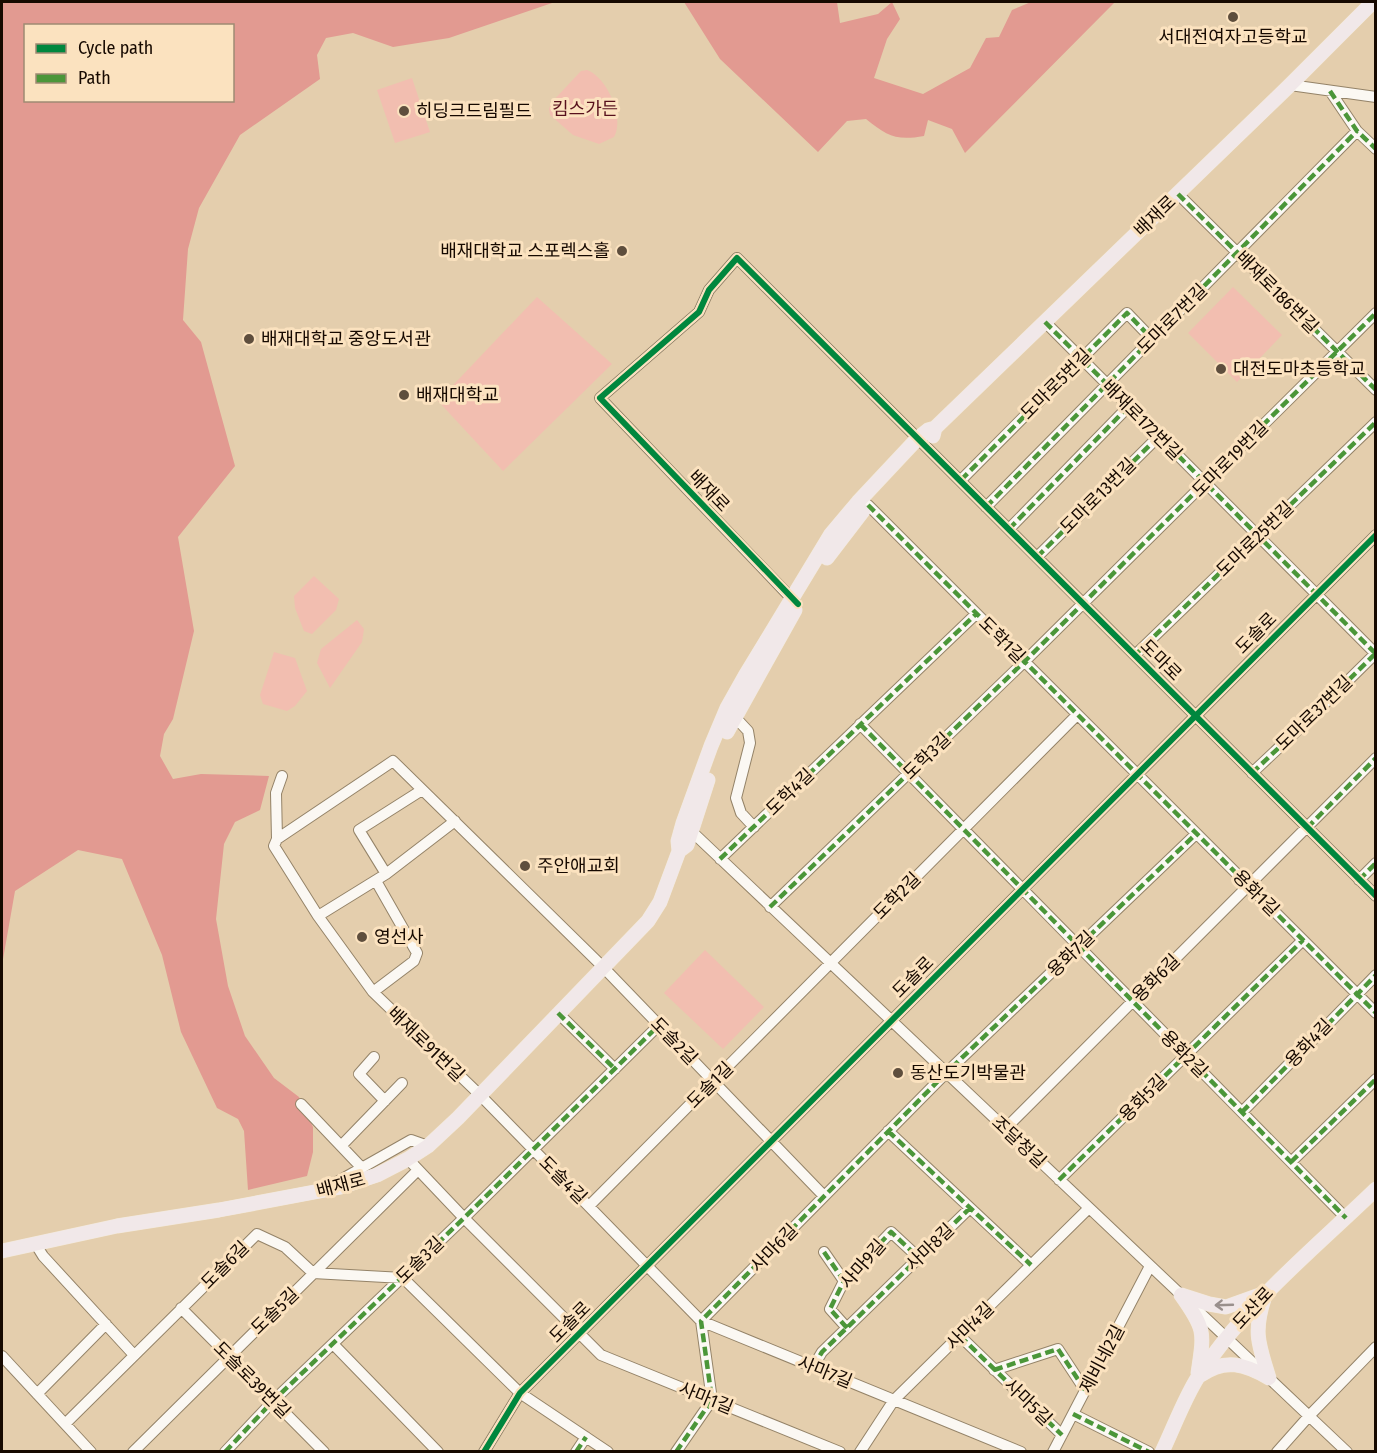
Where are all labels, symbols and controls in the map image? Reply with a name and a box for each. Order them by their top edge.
marker: 서대전여자고등학교 [1226,10,1240,24]
legend [24,24,234,102]
place label: 서대전여자고등학교 [1158,26,1308,48]
text: Cycle path [78,37,153,59]
text: Path [78,67,111,89]
park label: 킴스가든 [552,98,618,120]
place label: 히딩크드림필드 [416,100,532,122]
marker: 히딩크드림필드 [397,104,411,118]
street label: 배재로 [1129,191,1181,241]
place label: 배재대학교 스포렉스홀 [440,240,610,262]
marker: 배재대학교 스포렉스홀 [615,244,629,258]
street label: 배재로186번길 [1231,246,1323,338]
street label: 도마로7번길 [1132,279,1212,359]
place label: 배재대학교 중앙도서관 [261,328,431,350]
marker: 배재대학교 중앙도서관 [242,332,256,346]
street label: 도마로5번길 [1016,344,1096,424]
place label: 대전도마초등학교 [1233,358,1365,380]
marker: 대전도마초등학교 [1214,362,1228,376]
street label: 배재로172번길 [1097,375,1187,465]
place label: 배재대학교 [416,384,499,406]
marker: 배재대학교 [397,388,411,402]
street label: 도마로19번길 [1187,416,1273,502]
street label: 도마로13번길 [1056,454,1140,538]
street label: 배재로 [684,465,734,517]
street label: 도마로25번길 [1212,497,1298,581]
street label: 도솔로 [1231,608,1281,658]
street label: 도학1길 [974,612,1030,668]
street label: 도마로 [1136,635,1186,685]
street label: 도마로37번길 [1271,671,1357,755]
street label: 도학3길 [899,728,955,784]
street label: 도학4길 [761,764,819,820]
place label: 주안애교회 [537,855,620,877]
marker: 주안애교회 [518,859,532,873]
street label: 용화1길 [1228,865,1284,921]
street label: 도학2길 [869,868,925,924]
place label: 영선사 [374,926,424,948]
street label: 용화7길 [1043,926,1099,982]
marker: 영선사 [355,930,369,944]
street label: 용화6길 [1128,950,1184,1006]
street label: 도솔로 [888,952,938,1002]
street label: 배재로91번길 [383,1002,469,1086]
street label: 도솔2길 [646,1013,702,1069]
street label: 용화4길 [1281,1014,1337,1072]
street label: 용화2길 [1156,1026,1212,1082]
street label: 도솔1길 [682,1057,738,1113]
place label: 동산도기박물관 [910,1062,1026,1084]
marker: 동산도기박물관 [891,1066,905,1080]
street label: 용화5길 [1115,1070,1171,1126]
street label: 조달청길 [987,1111,1051,1173]
street label: 도솔4길 [535,1152,591,1208]
street label: 배재로 [314,1168,368,1202]
street label: 사마6길 [746,1219,802,1277]
street label: 사마8길 [901,1219,959,1275]
street label: 도솔3길 [392,1232,448,1288]
street label: 사마9길 [836,1235,890,1293]
street label: 도솔6길 [197,1237,253,1293]
street label: 도산로 [1228,1282,1278,1334]
street label: 도솔5길 [247,1283,303,1339]
street label: 도솔로 [545,1297,595,1347]
street label: 사마4길 [942,1298,998,1354]
one-way arrow [1214,1299,1234,1310]
street label: 제비네2길 [1075,1321,1129,1397]
street label: 도솔로39번길 [209,1337,295,1423]
street label: 사마7길 [794,1351,856,1393]
street label: 사마5길 [1000,1374,1056,1430]
street label: 사마1길 [676,1377,736,1419]

